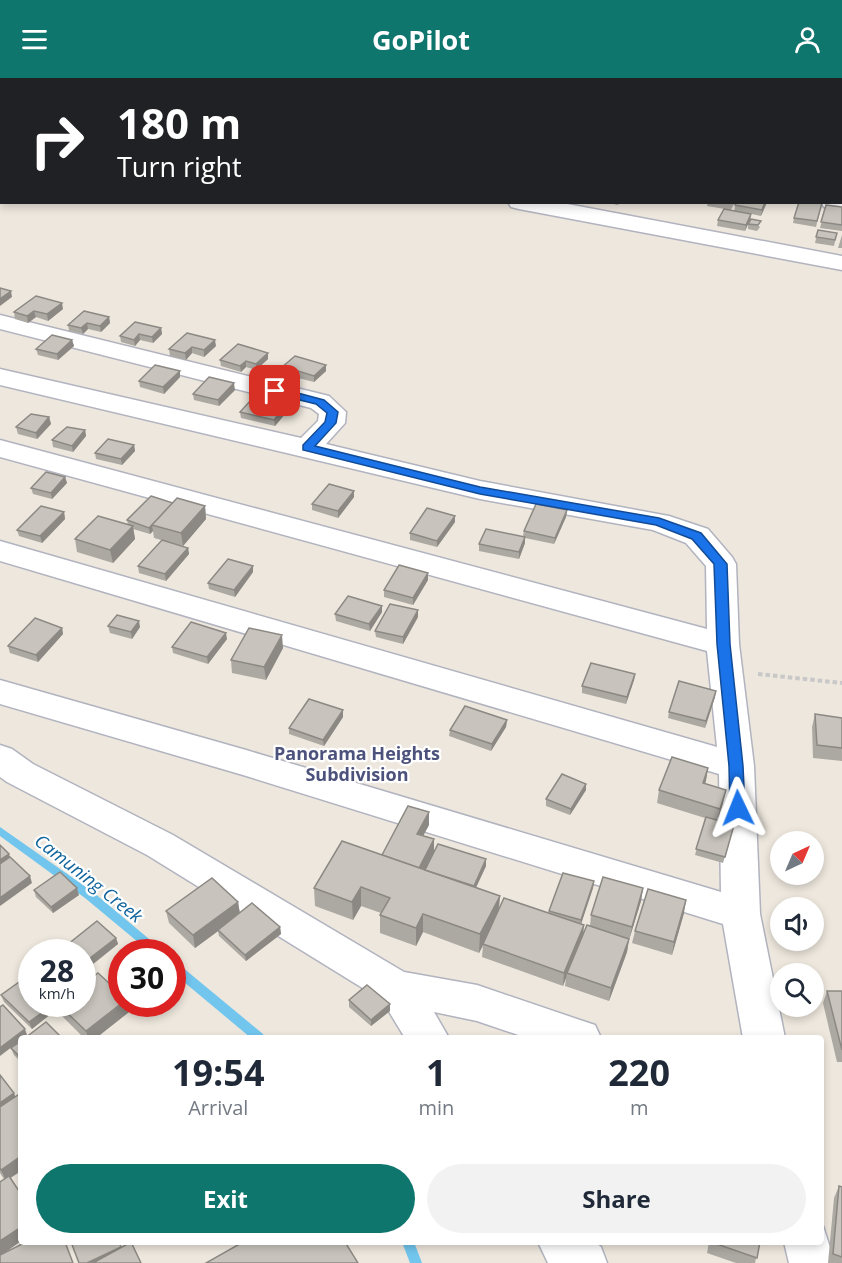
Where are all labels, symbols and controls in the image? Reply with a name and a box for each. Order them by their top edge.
text: GoPilot [372,21,470,58]
icon: menu [18,23,51,56]
icon: person [791,23,824,56]
text: 180 m [117,94,241,151]
icon: right [18,102,96,180]
text: Turn right [117,148,242,185]
pin [249,365,300,416]
icon: arrive [258,374,291,407]
district label: Panorama Heights Subdivision [274,741,440,786]
position arrow [706,776,770,840]
water label: Camuning Creek [30,828,149,928]
north arrow [770,831,824,885]
map controls [770,831,824,1017]
button: sound [770,897,824,951]
speed limit sign: 30 [108,939,186,1017]
text: 28 [40,950,74,991]
button: search [770,963,824,1017]
text: km/h [39,983,75,1003]
text: 19:54 [172,1048,265,1097]
text: 1 [426,1048,447,1097]
text: 220 [608,1048,670,1097]
text: Arrival [188,1094,248,1121]
text: min [418,1094,454,1121]
text: m [630,1094,648,1121]
button: Exit [36,1164,415,1233]
button: Share [427,1164,806,1233]

